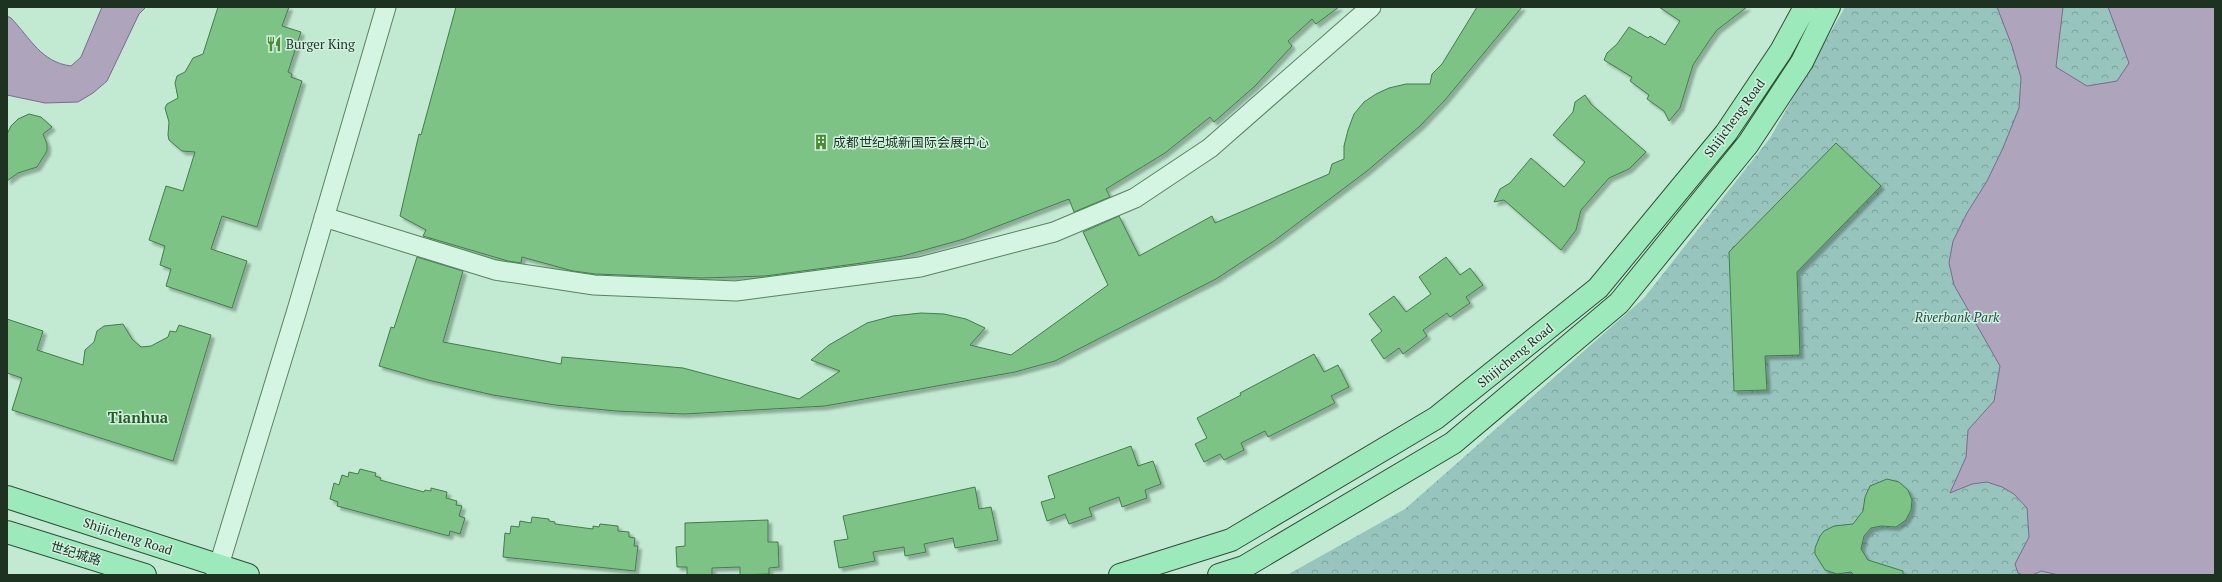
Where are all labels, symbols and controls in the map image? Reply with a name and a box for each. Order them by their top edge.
restaurant icon: Burger King [265,35,283,53]
place label: Burger King [286,35,355,53]
street label: Shijicheng Road [1699,75,1769,161]
building icon: 成都世纪城新国际会展中心 [812,133,830,151]
place label: 成都世纪城新国际会展中心 [833,133,989,151]
park label: Riverbank Park [1914,308,2000,326]
street label: Shijicheng Road [1473,319,1557,391]
district label: Tianhua [108,407,169,427]
street label: Shijicheng Road [81,513,175,559]
street label: 世纪城路 [48,537,104,569]

